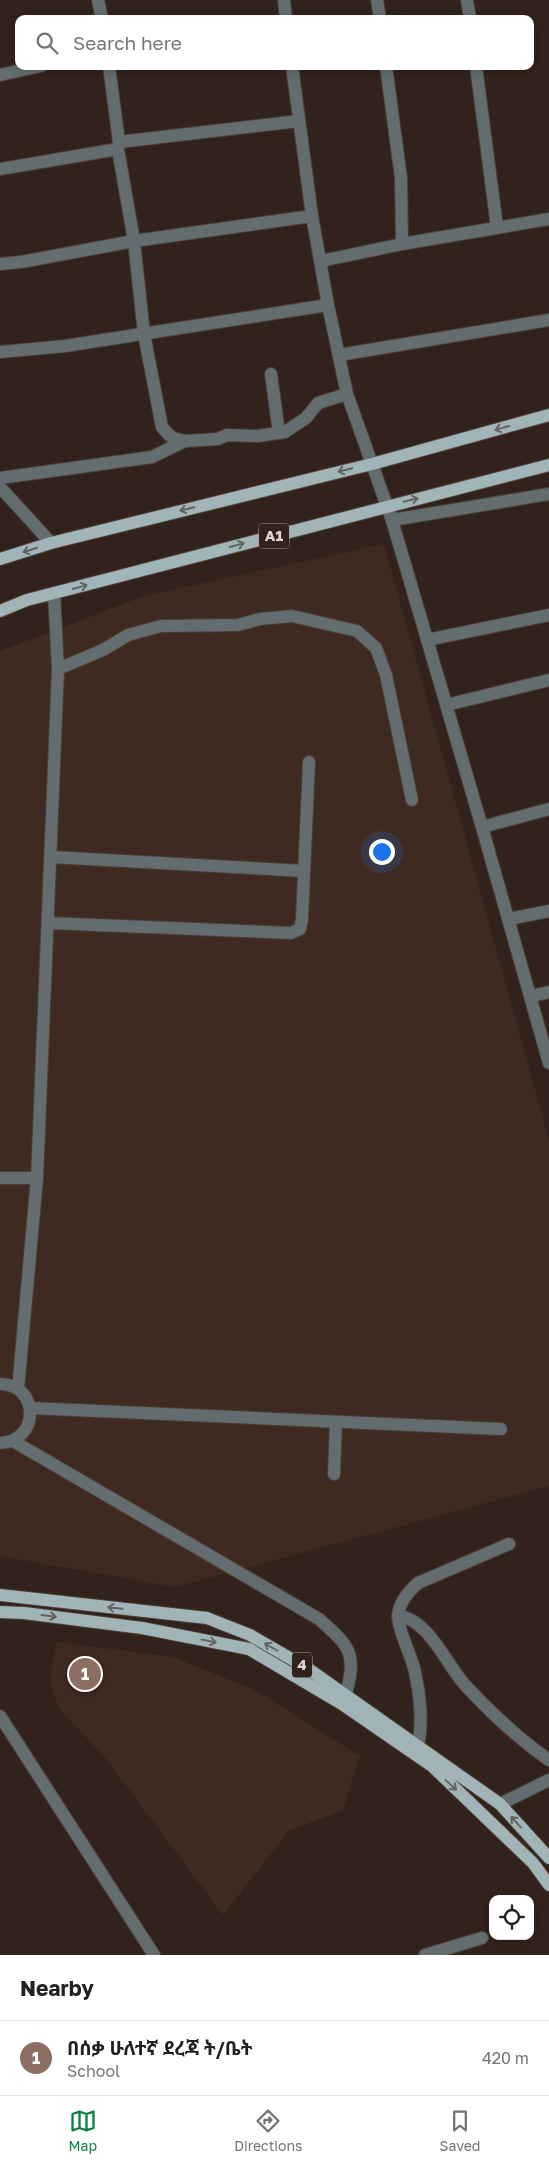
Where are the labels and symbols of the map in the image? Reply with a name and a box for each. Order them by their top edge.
one-way arrow [494,424,510,433]
one-way arrow [338,466,354,475]
one-way arrow [403,495,419,505]
one-way arrow [180,505,196,514]
road number: A1 [259,524,289,548]
one-way arrow [229,540,245,550]
one-way arrow [22,545,38,555]
one-way arrow [71,581,87,591]
your location [369,839,395,865]
one-way arrow [107,1603,123,1613]
one-way arrow [40,1611,56,1621]
one-way arrow [201,1637,217,1646]
one-way arrow [264,1641,278,1651]
road number: 4 [292,1652,312,1678]
pin: 1 [69,1655,101,1693]
one-way arrow [445,1779,458,1791]
one-way arrow [510,1815,522,1828]

